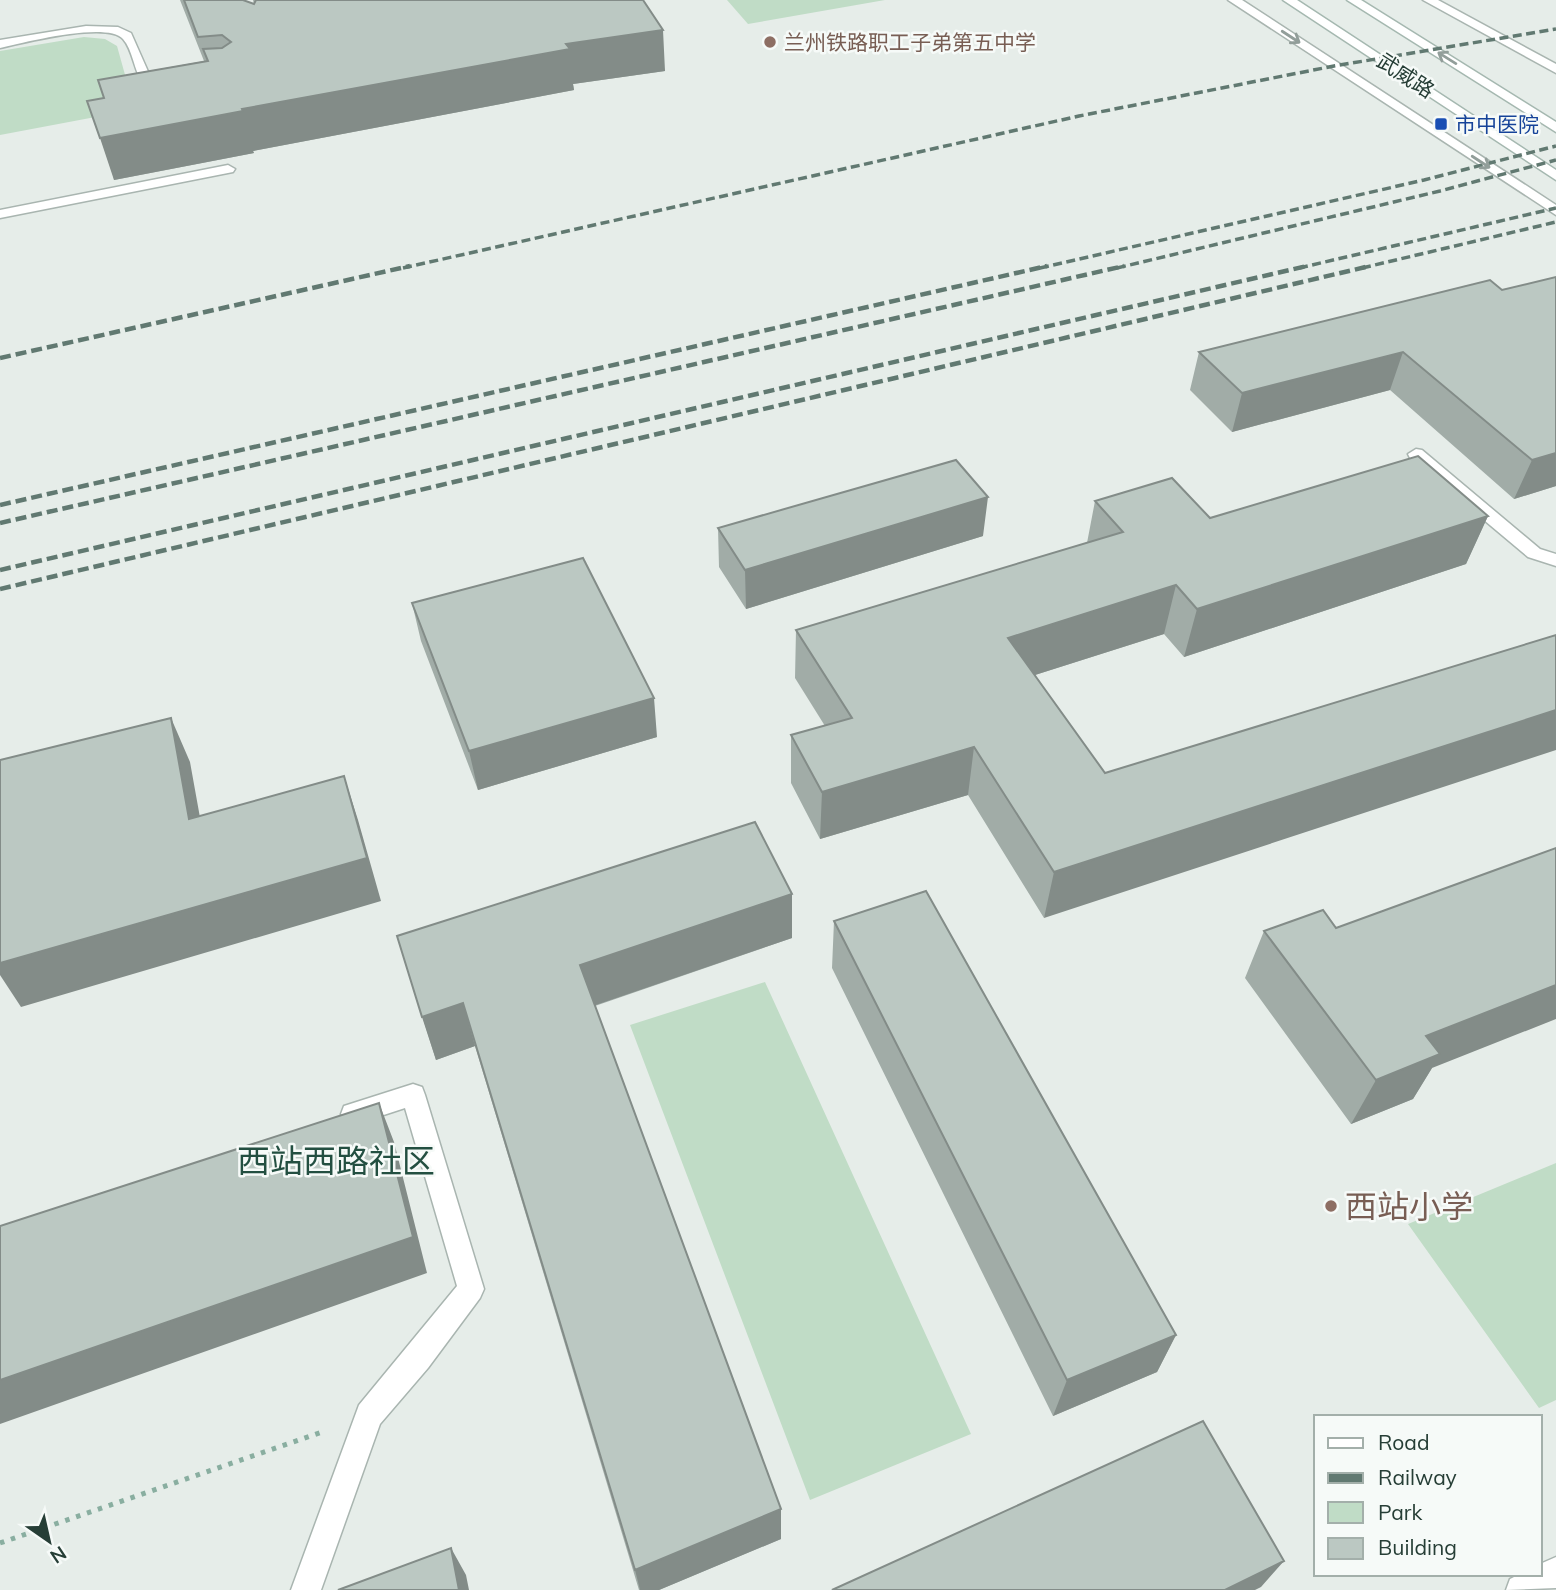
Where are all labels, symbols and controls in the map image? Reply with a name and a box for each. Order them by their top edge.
place label: 兰州铁路职工子弟第五中学 [784,29,1036,55]
one-way arrow [1281,30,1300,45]
marker: 兰州铁路职工子弟第五中学 [762,34,778,50]
street label: 武威路 [1373,47,1439,103]
one-way arrow [1437,51,1457,65]
place label: 市中医院 [1455,111,1539,137]
marker: 市中医院 [1433,116,1449,132]
one-way arrow [1471,156,1491,170]
district label: 西站西路社区 [237,1140,435,1181]
place label: 西站小学 [1345,1186,1473,1226]
marker: 西站小学 [1323,1198,1339,1214]
legend [1314,1415,1542,1576]
text: Road [1378,1429,1429,1455]
text: Railway [1378,1464,1457,1490]
text: Park [1378,1499,1422,1525]
north arrow [14,1506,84,1576]
text: Building [1378,1534,1457,1560]
text: N [46,1541,71,1569]

